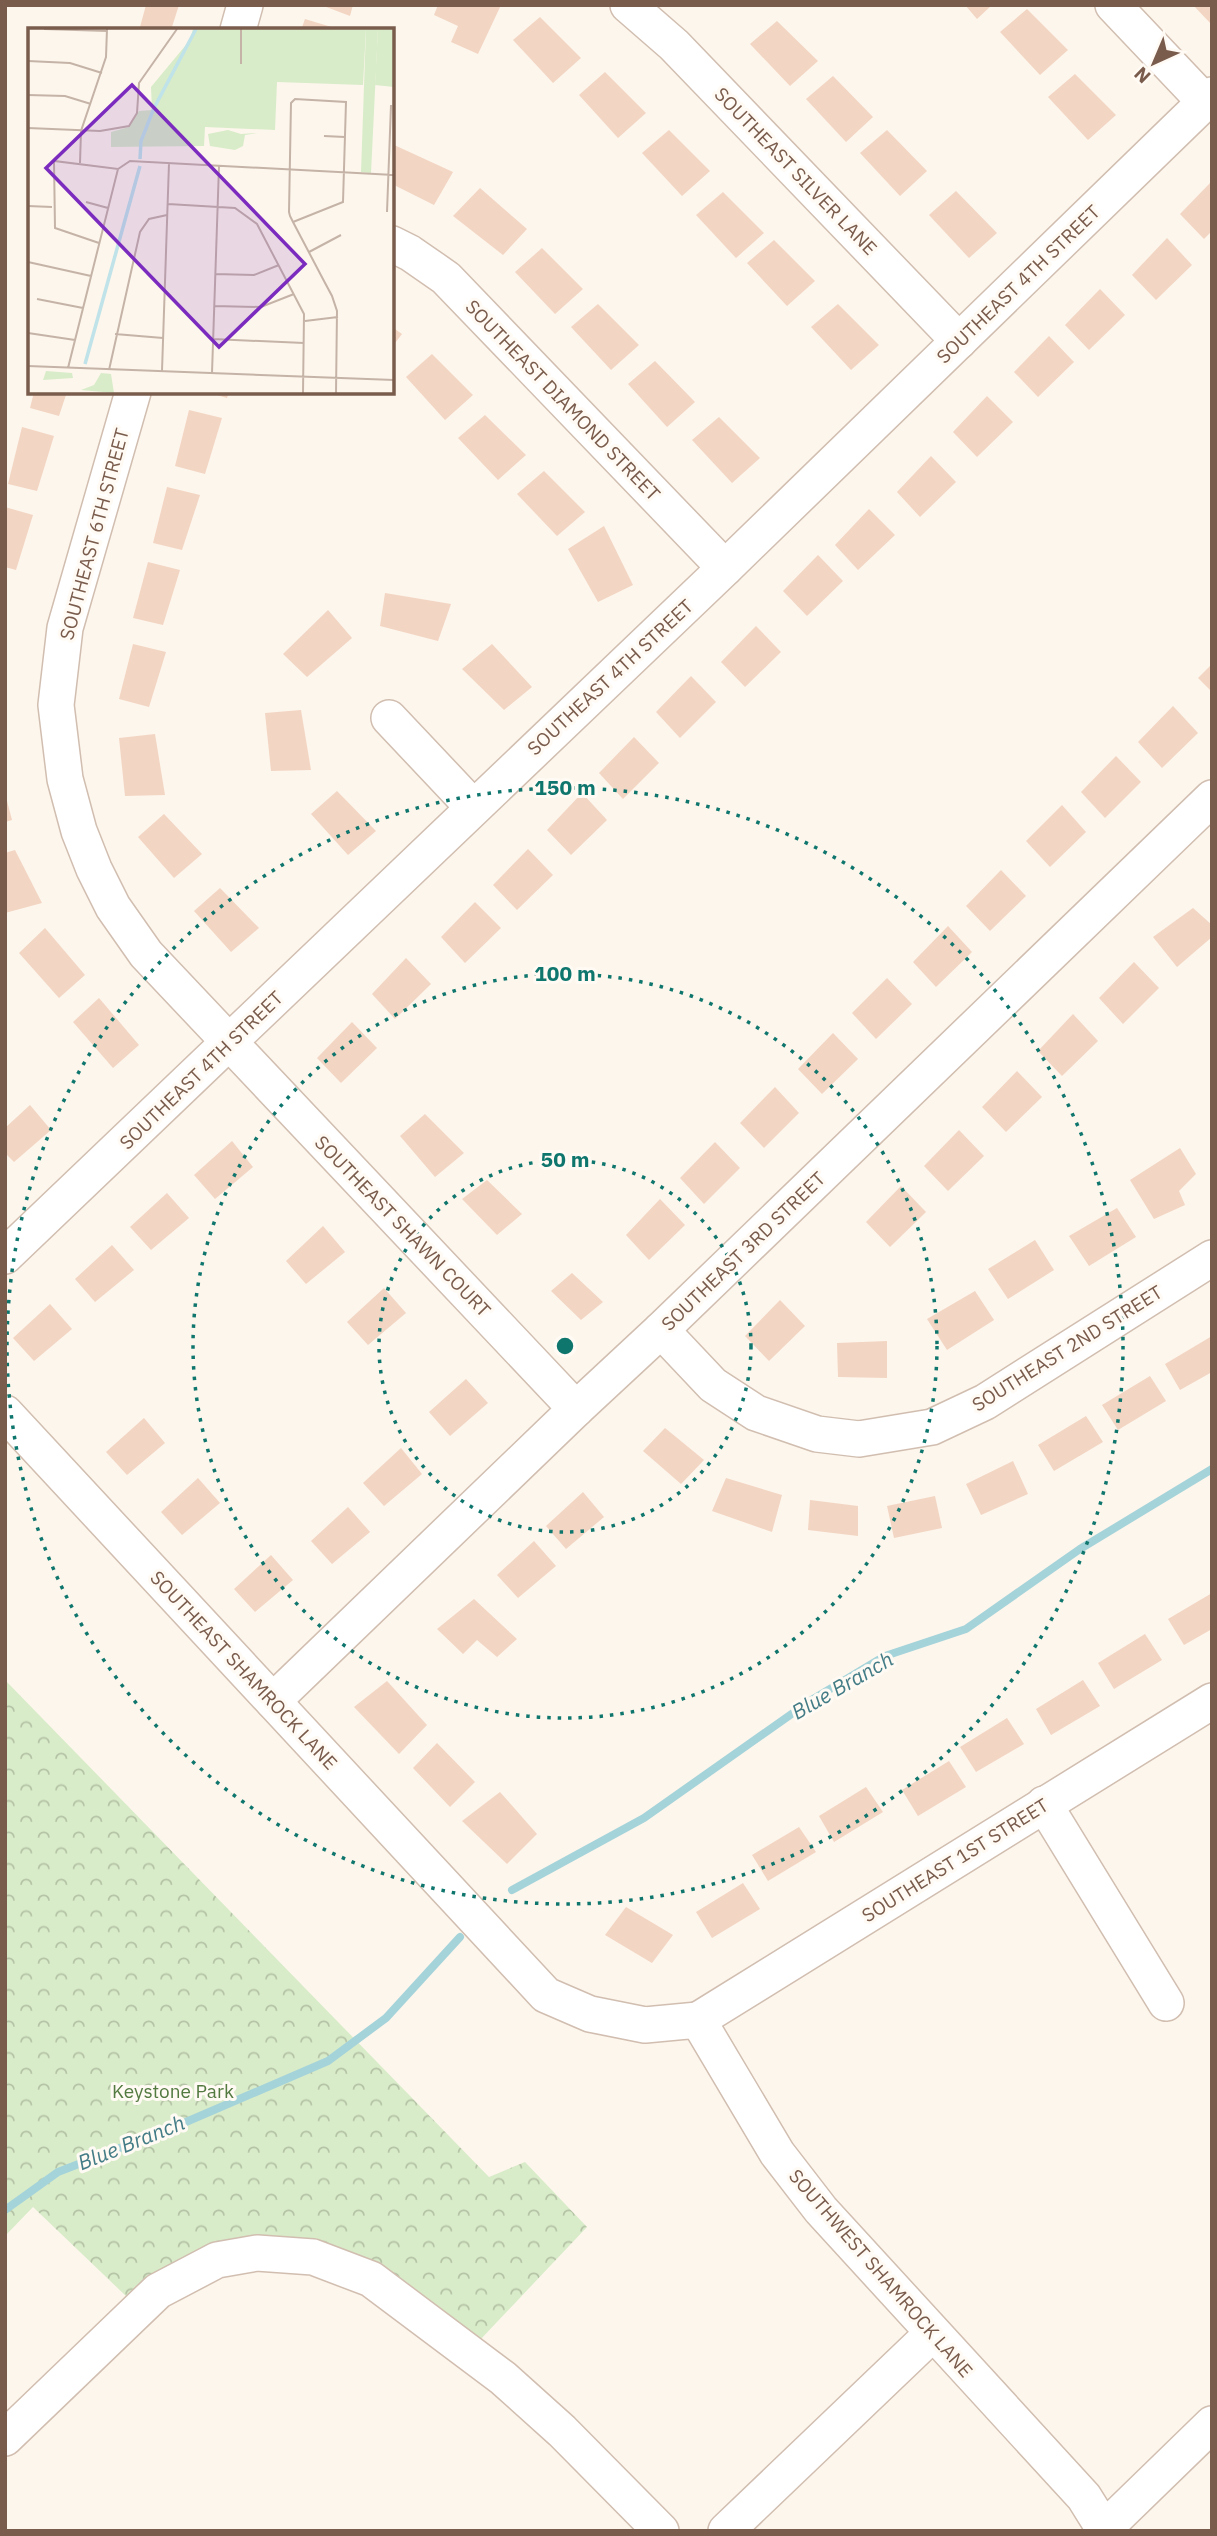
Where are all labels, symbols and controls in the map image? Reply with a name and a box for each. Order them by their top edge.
inset map [28,28,394,394]
north arrow [1119,28,1189,98]
text: N [1129,62,1155,89]
street label: SOUTHEAST SILVER LANE [710,82,882,260]
street label: SOUTHEAST 4TH STREET [931,200,1105,368]
street label: SOUTHEAST DIAMOND STREET [461,295,665,506]
street label: SOUTHEAST 6TH STREET [54,425,134,642]
street label: SOUTHEAST 4TH STREET [522,594,698,760]
text: 150 m [534,773,596,801]
text: 100 m [534,959,596,987]
street label: SOUTHEAST 4TH STREET [114,986,288,1154]
street label: SOUTHEAST SHAWN COURT [310,1130,496,1322]
text: 50 m [541,1145,589,1173]
street label: SOUTHEAST 3RD STREET [656,1166,830,1336]
street label: SOUTHEAST 2ND STREET [967,1279,1167,1416]
centre of rings [553,1334,577,1358]
street label: SOUTHEAST SHAMROCK LANE [145,1565,343,1775]
water label: Blue Branch [786,1645,898,1725]
street label: SOUTHEAST 1ST STREET [857,1793,1053,1927]
park label: Keystone Park [112,2079,234,2103]
water label: Blue Branch [73,2108,189,2176]
street label: SOUTHWEST SHAMROCK LANE [784,2164,978,2382]

